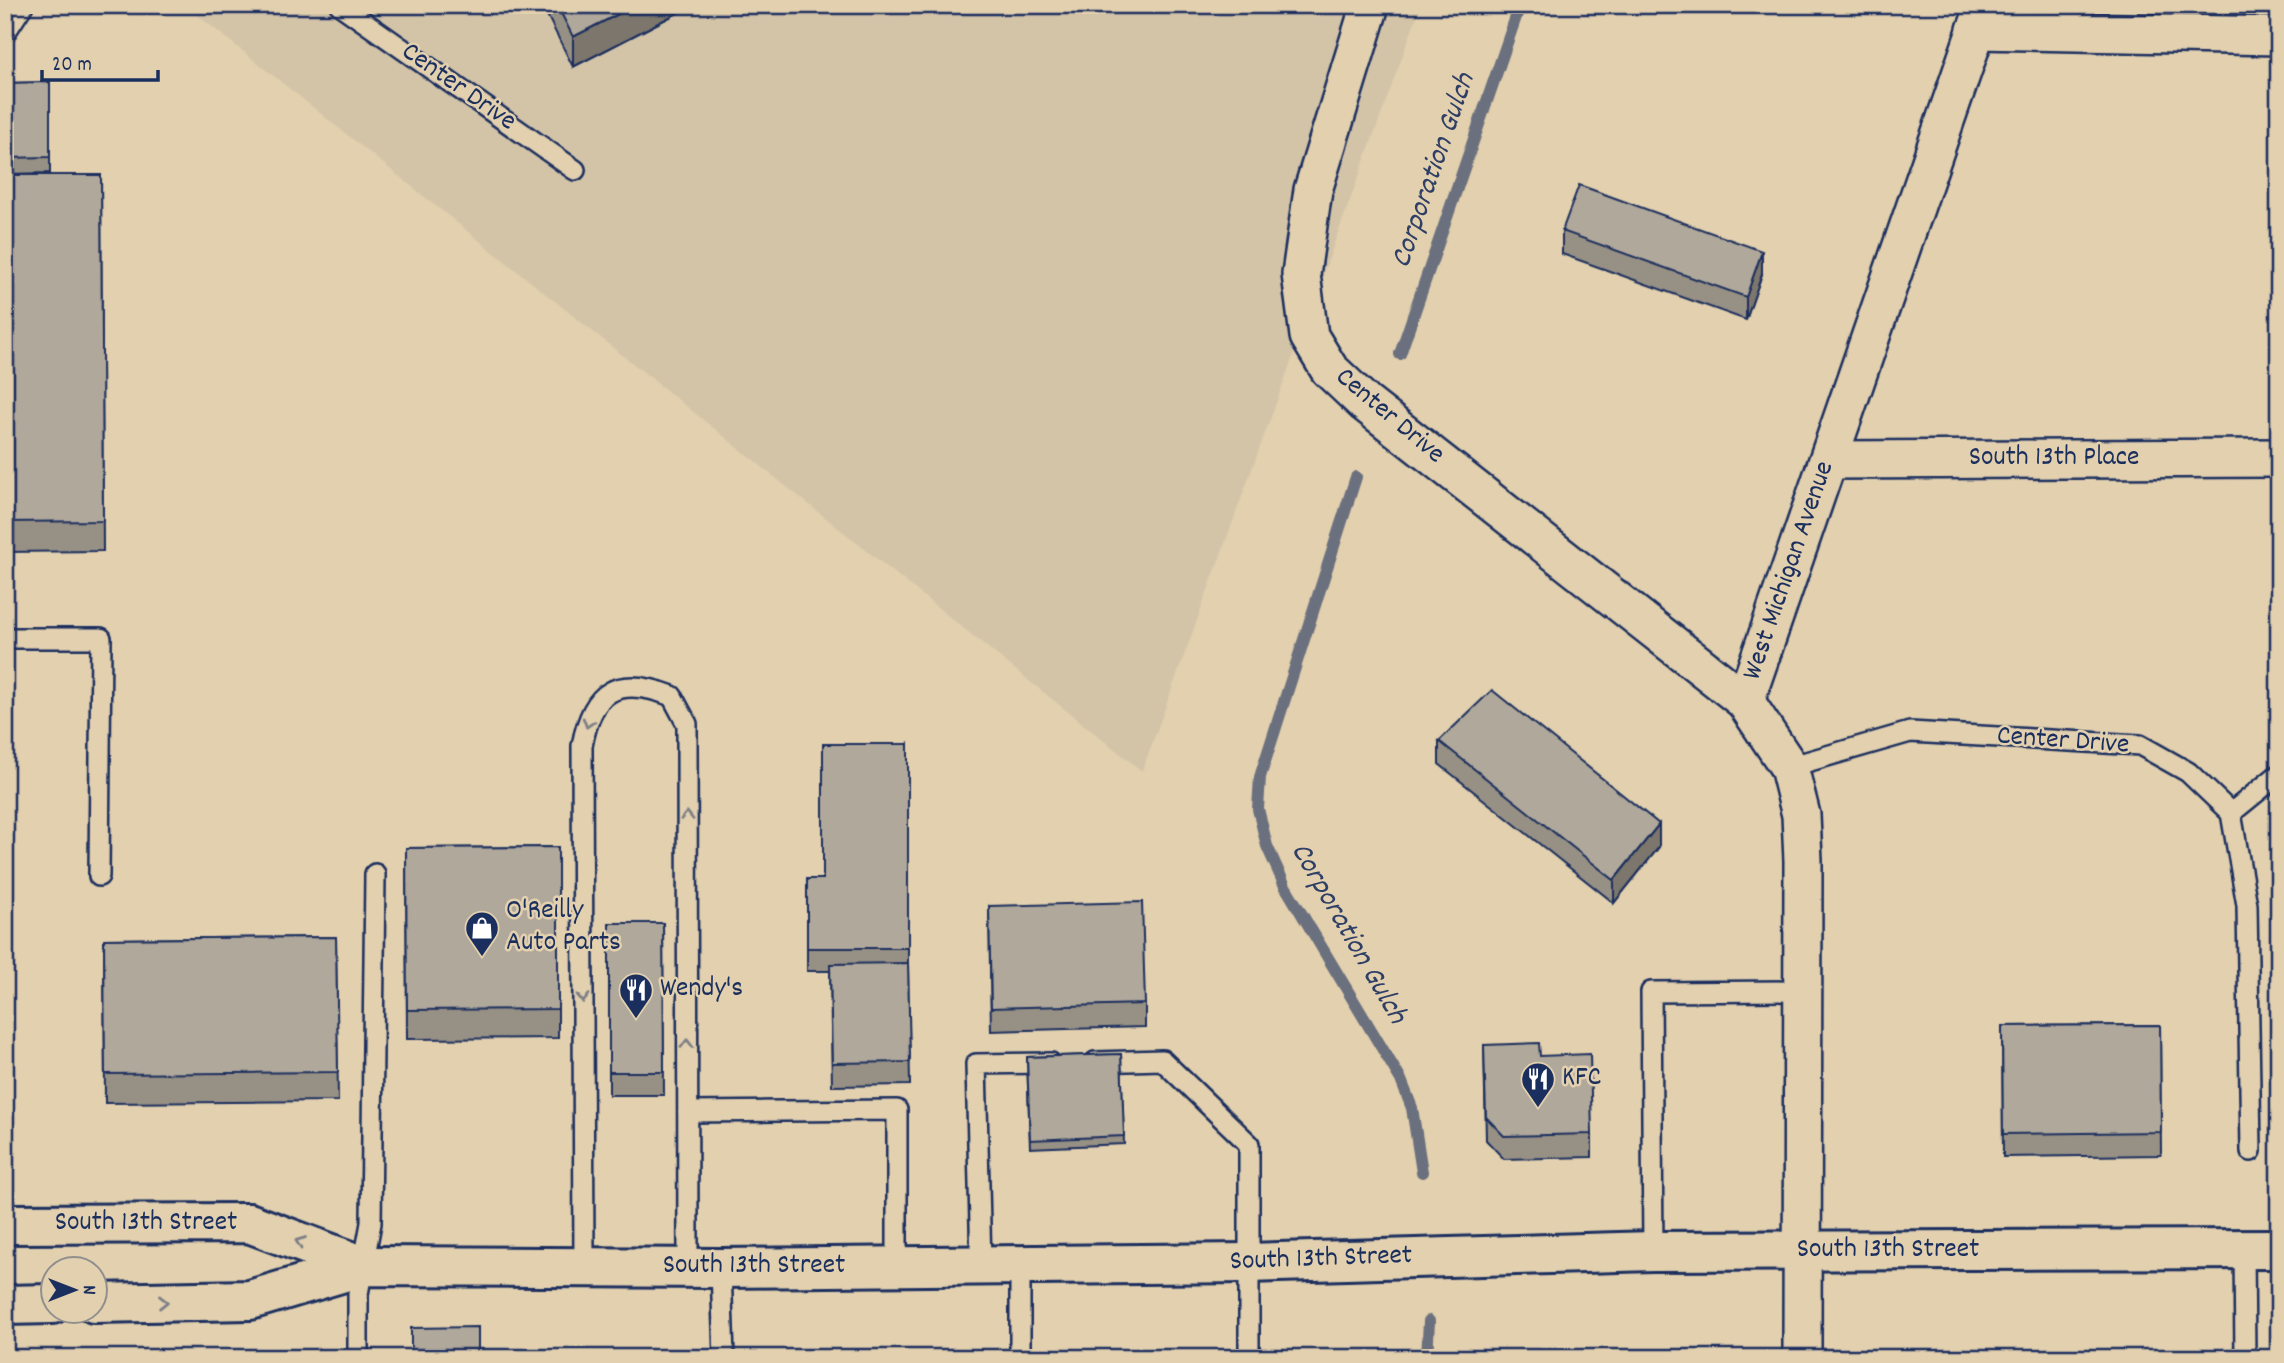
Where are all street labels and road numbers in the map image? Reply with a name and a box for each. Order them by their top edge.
street label: Center Drive [392,34,524,142]
street label: Center Drive [1325,359,1453,475]
street label: South 13th Place [1969,439,2139,479]
street label: West Michigan Avenue [1734,456,1846,686]
street label: Center Drive [1996,717,2130,767]
street label: South 13th Street [55,1204,237,1244]
street label: South 13th Street [1797,1231,1979,1271]
street label: South 13th Street [1229,1237,1413,1283]
street label: South 13th Street [663,1247,845,1287]

